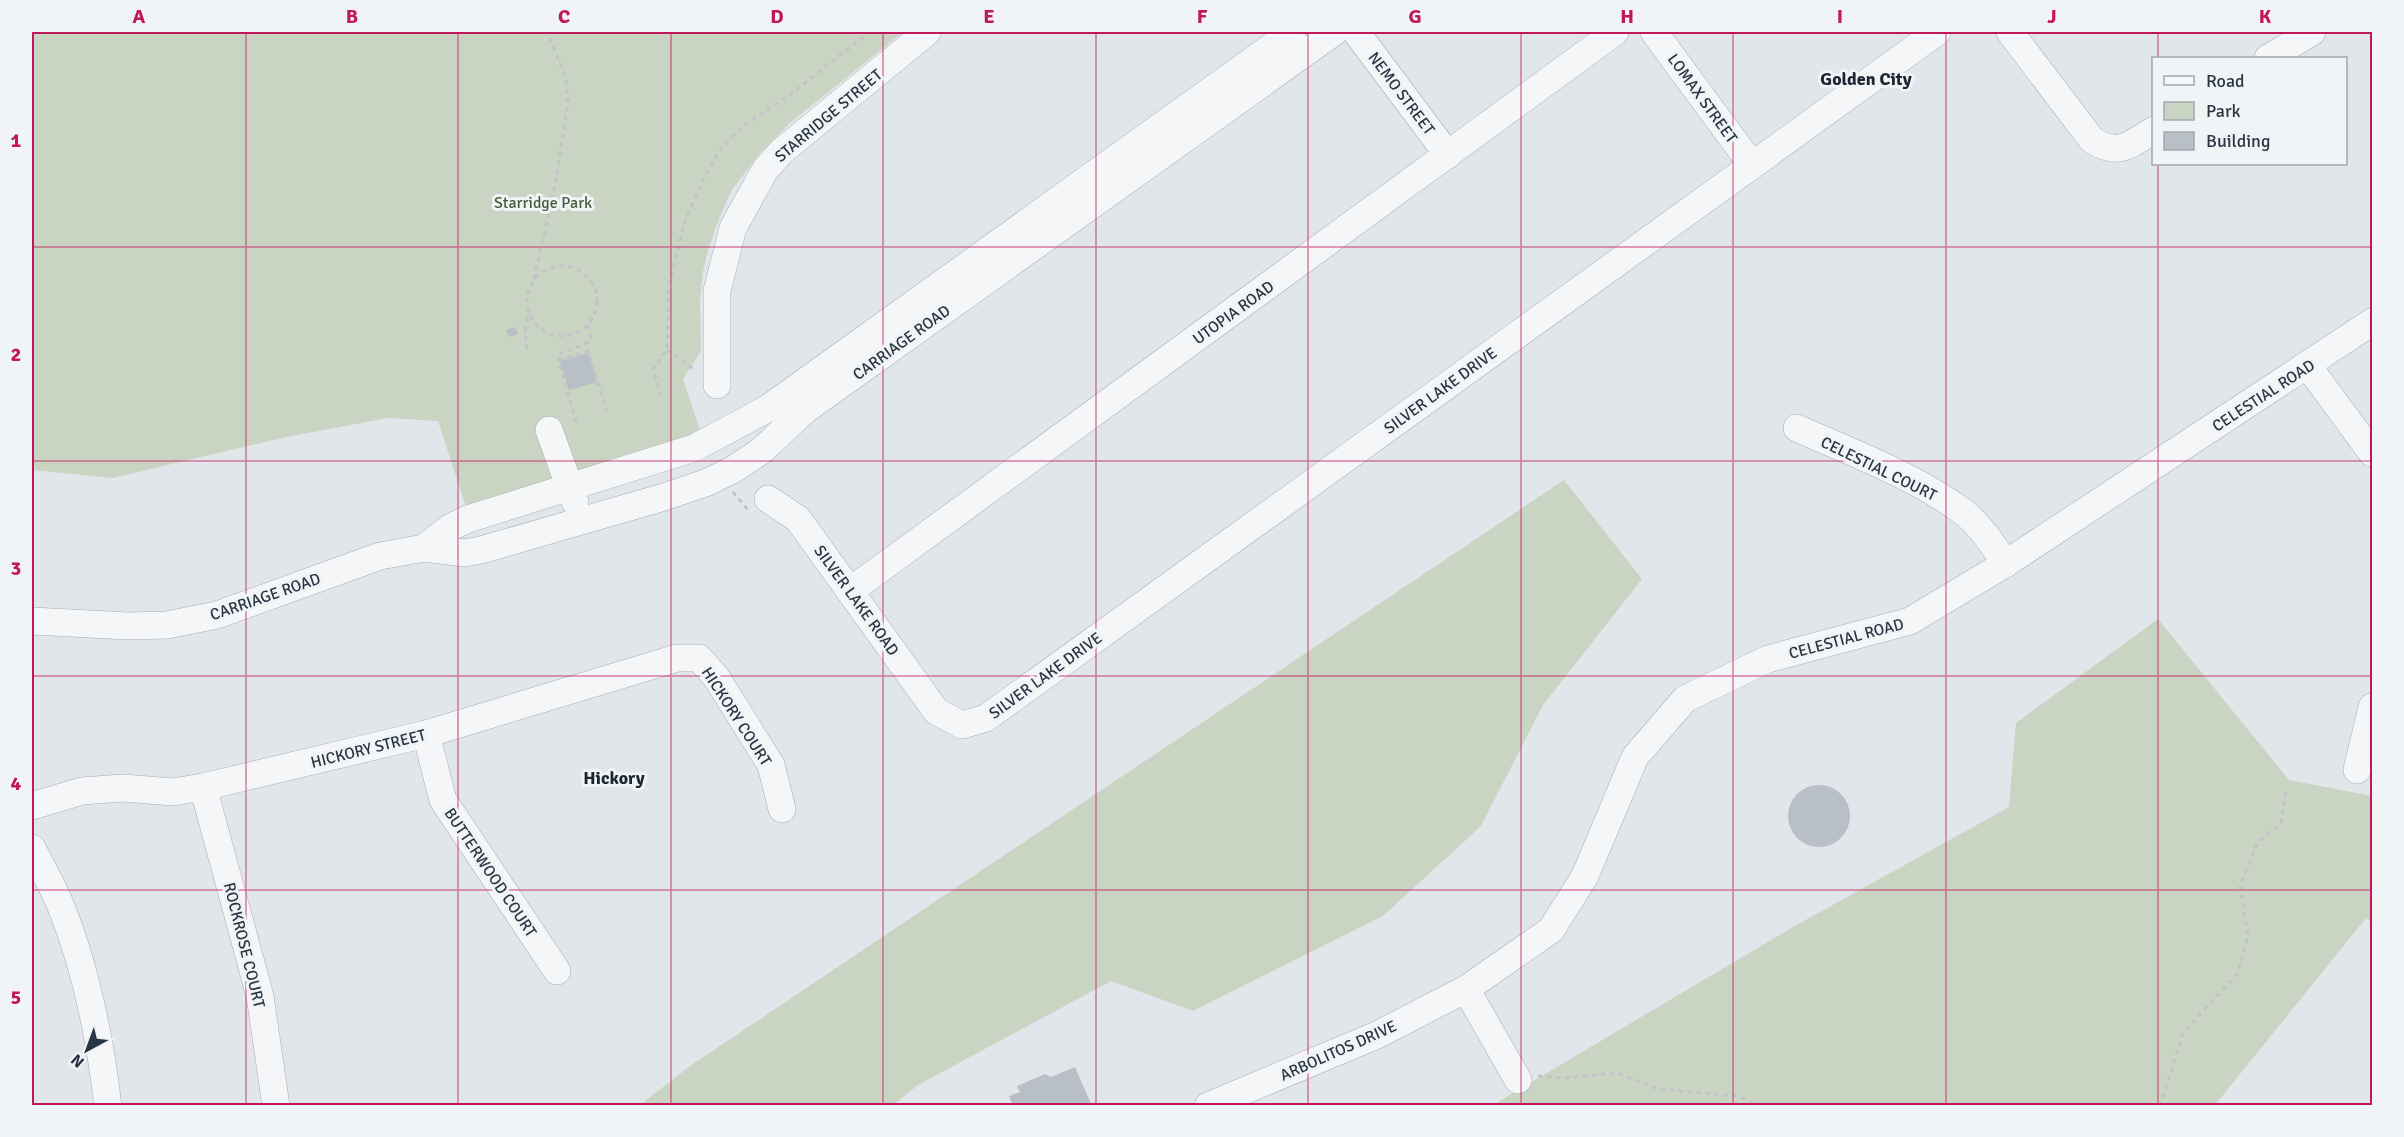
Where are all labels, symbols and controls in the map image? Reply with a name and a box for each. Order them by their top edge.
text: A [133,4,146,29]
text: B [346,4,358,29]
text: C [558,4,570,29]
text: D [770,4,784,29]
text: E [983,4,995,29]
text: F [1197,4,1208,29]
text: G [1408,4,1422,29]
text: H [1620,4,1634,29]
text: I [1837,4,1843,29]
text: J [2047,4,2057,29]
text: K [2259,4,2272,29]
street label: NEMO STREET [1363,48,1439,139]
street label: LOMAX STREET [1663,50,1742,147]
legend [2152,57,2347,165]
street label: STARRIDGE STREET [771,65,887,167]
district label: Golden City [1820,68,1912,90]
text: Road [2206,70,2245,92]
text: Park [2206,100,2241,122]
text: 1 [11,128,22,153]
text: Building [2206,130,2270,152]
park label: Starridge Park [494,193,592,213]
street label: UTOPIA ROAD [1189,277,1278,349]
street label: CARRIAGE ROAD [849,301,954,385]
text: 2 [11,342,21,367]
street label: SILVER LAKE DRIVE [1380,343,1501,439]
street label: CELESTIAL ROAD [2208,355,2319,436]
street label: CELESTIAL COURT [1817,432,1940,506]
street label: SILVER LAKE ROAD [809,541,903,660]
text: 3 [11,556,21,581]
street label: CARRIAGE ROAD [207,569,323,625]
street label: CELESTIAL ROAD [1787,614,1906,664]
street label: SILVER LAKE DRIVE [985,628,1106,724]
street label: HICKORY COURT [697,663,776,770]
street label: HICKORY STREET [309,725,428,773]
district label: Hickory [583,767,645,789]
text: 4 [11,771,22,796]
street label: BUTTERWOOD COURT [439,804,541,941]
street label: ROCKROSE COURT [219,880,269,1010]
text: 5 [11,985,21,1010]
street label: ARBOLITOS DRIVE [1277,1016,1400,1086]
north arrow [57,1020,117,1080]
text: N [67,1049,89,1072]

